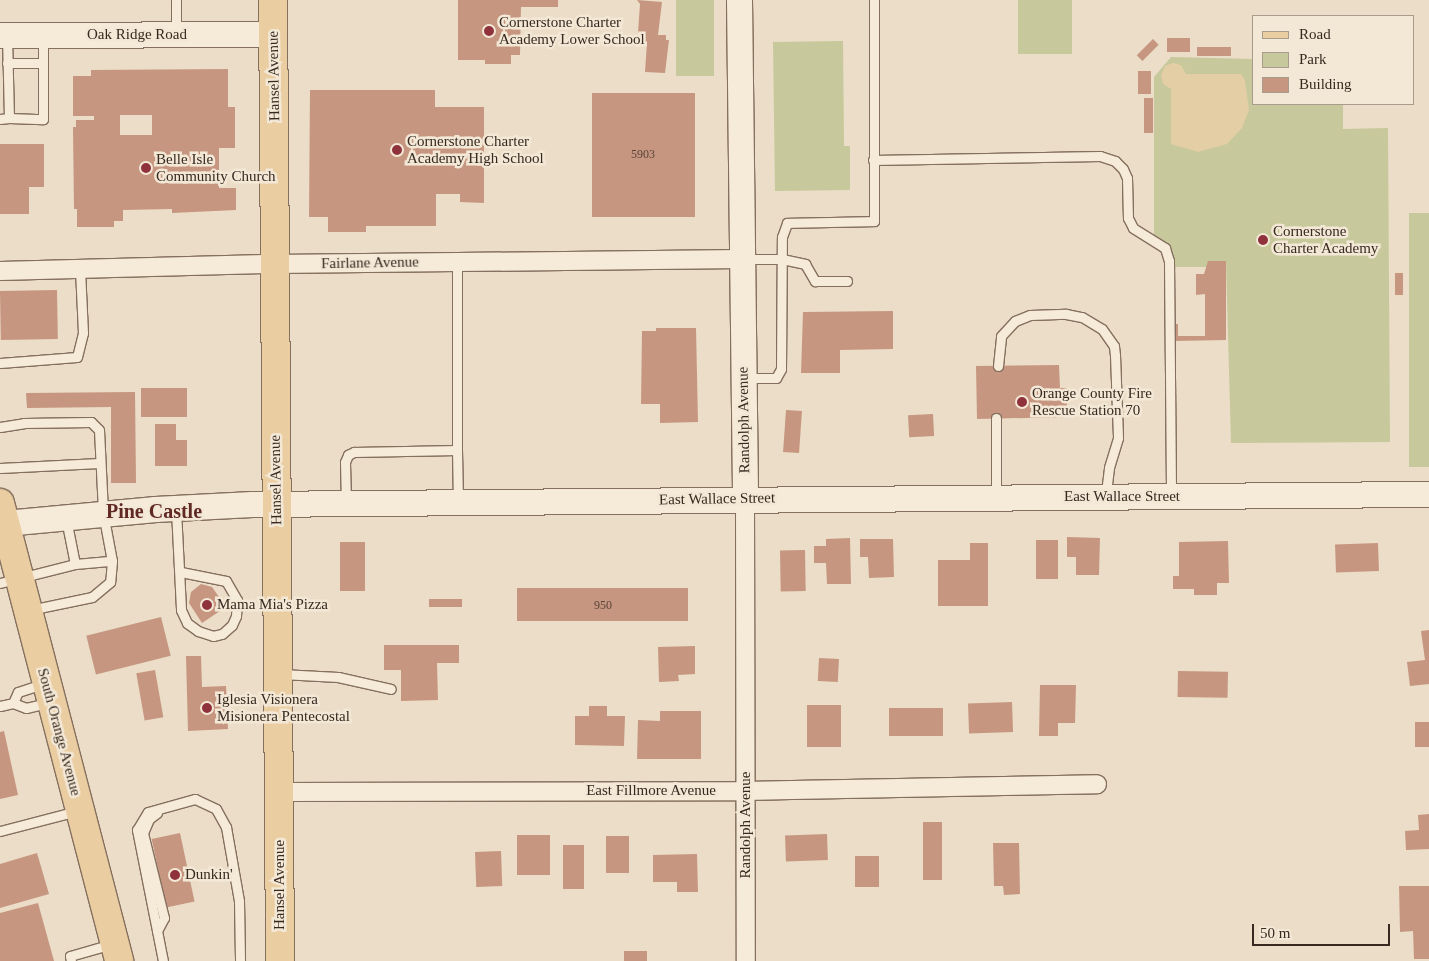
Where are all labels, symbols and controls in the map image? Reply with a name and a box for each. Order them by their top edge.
place label: Cornerstone Charter Academy Lower School [499,13,645,48]
legend [1252,15,1414,105]
marker: Cornerstone Charter Academy Lower School [483,25,495,37]
street label: Oak Ridge Road [87,26,187,44]
text: Road [1299,26,1331,42]
street label: Hansel Avenue [264,30,284,122]
text: Park [1299,51,1327,67]
text: Building [1299,76,1352,92]
place label: Cornerstone Charter Academy High School [407,132,544,167]
marker: Cornerstone Charter Academy High School [391,144,403,156]
house number: 5903 [631,148,655,162]
place label: Belle Isle Community Church [156,150,276,185]
marker: Belle Isle Community Church [140,162,152,174]
place label: Cornerstone Charter Academy [1273,222,1379,257]
marker: Cornerstone Charter Academy [1257,234,1269,246]
street label: Fairlane Avenue [321,253,419,273]
street label: Randolph Avenue [734,366,754,474]
place label: Orange County Fire Rescue Station 70 [1032,384,1152,419]
marker: Orange County Fire Rescue Station 70 [1016,396,1028,408]
street label: Hansel Avenue [266,434,286,526]
street label: East Wallace Street [1064,488,1180,506]
street label: East Wallace Street [659,489,775,509]
district label: Pine Castle [106,499,202,523]
place label: Mama Mia's Pizza [217,596,328,614]
marker: Mama Mia's Pizza [201,599,213,611]
house number: 950 [594,599,612,613]
street label: South Orange Avenue [33,666,85,798]
place label: Iglesia Visionera Misionera Pentecostal [217,690,350,725]
marker: Iglesia Visionera Misionera Pentecostal [201,702,213,714]
street label: Randolph Avenue [737,771,755,879]
street label: East Fillmore Avenue [586,782,716,800]
street label: Hansel Avenue [271,840,289,930]
place label: Dunkin' [185,866,233,884]
marker: Dunkin' [169,869,181,881]
scale bar [1254,914,1392,946]
text: 50 m [1260,925,1290,941]

